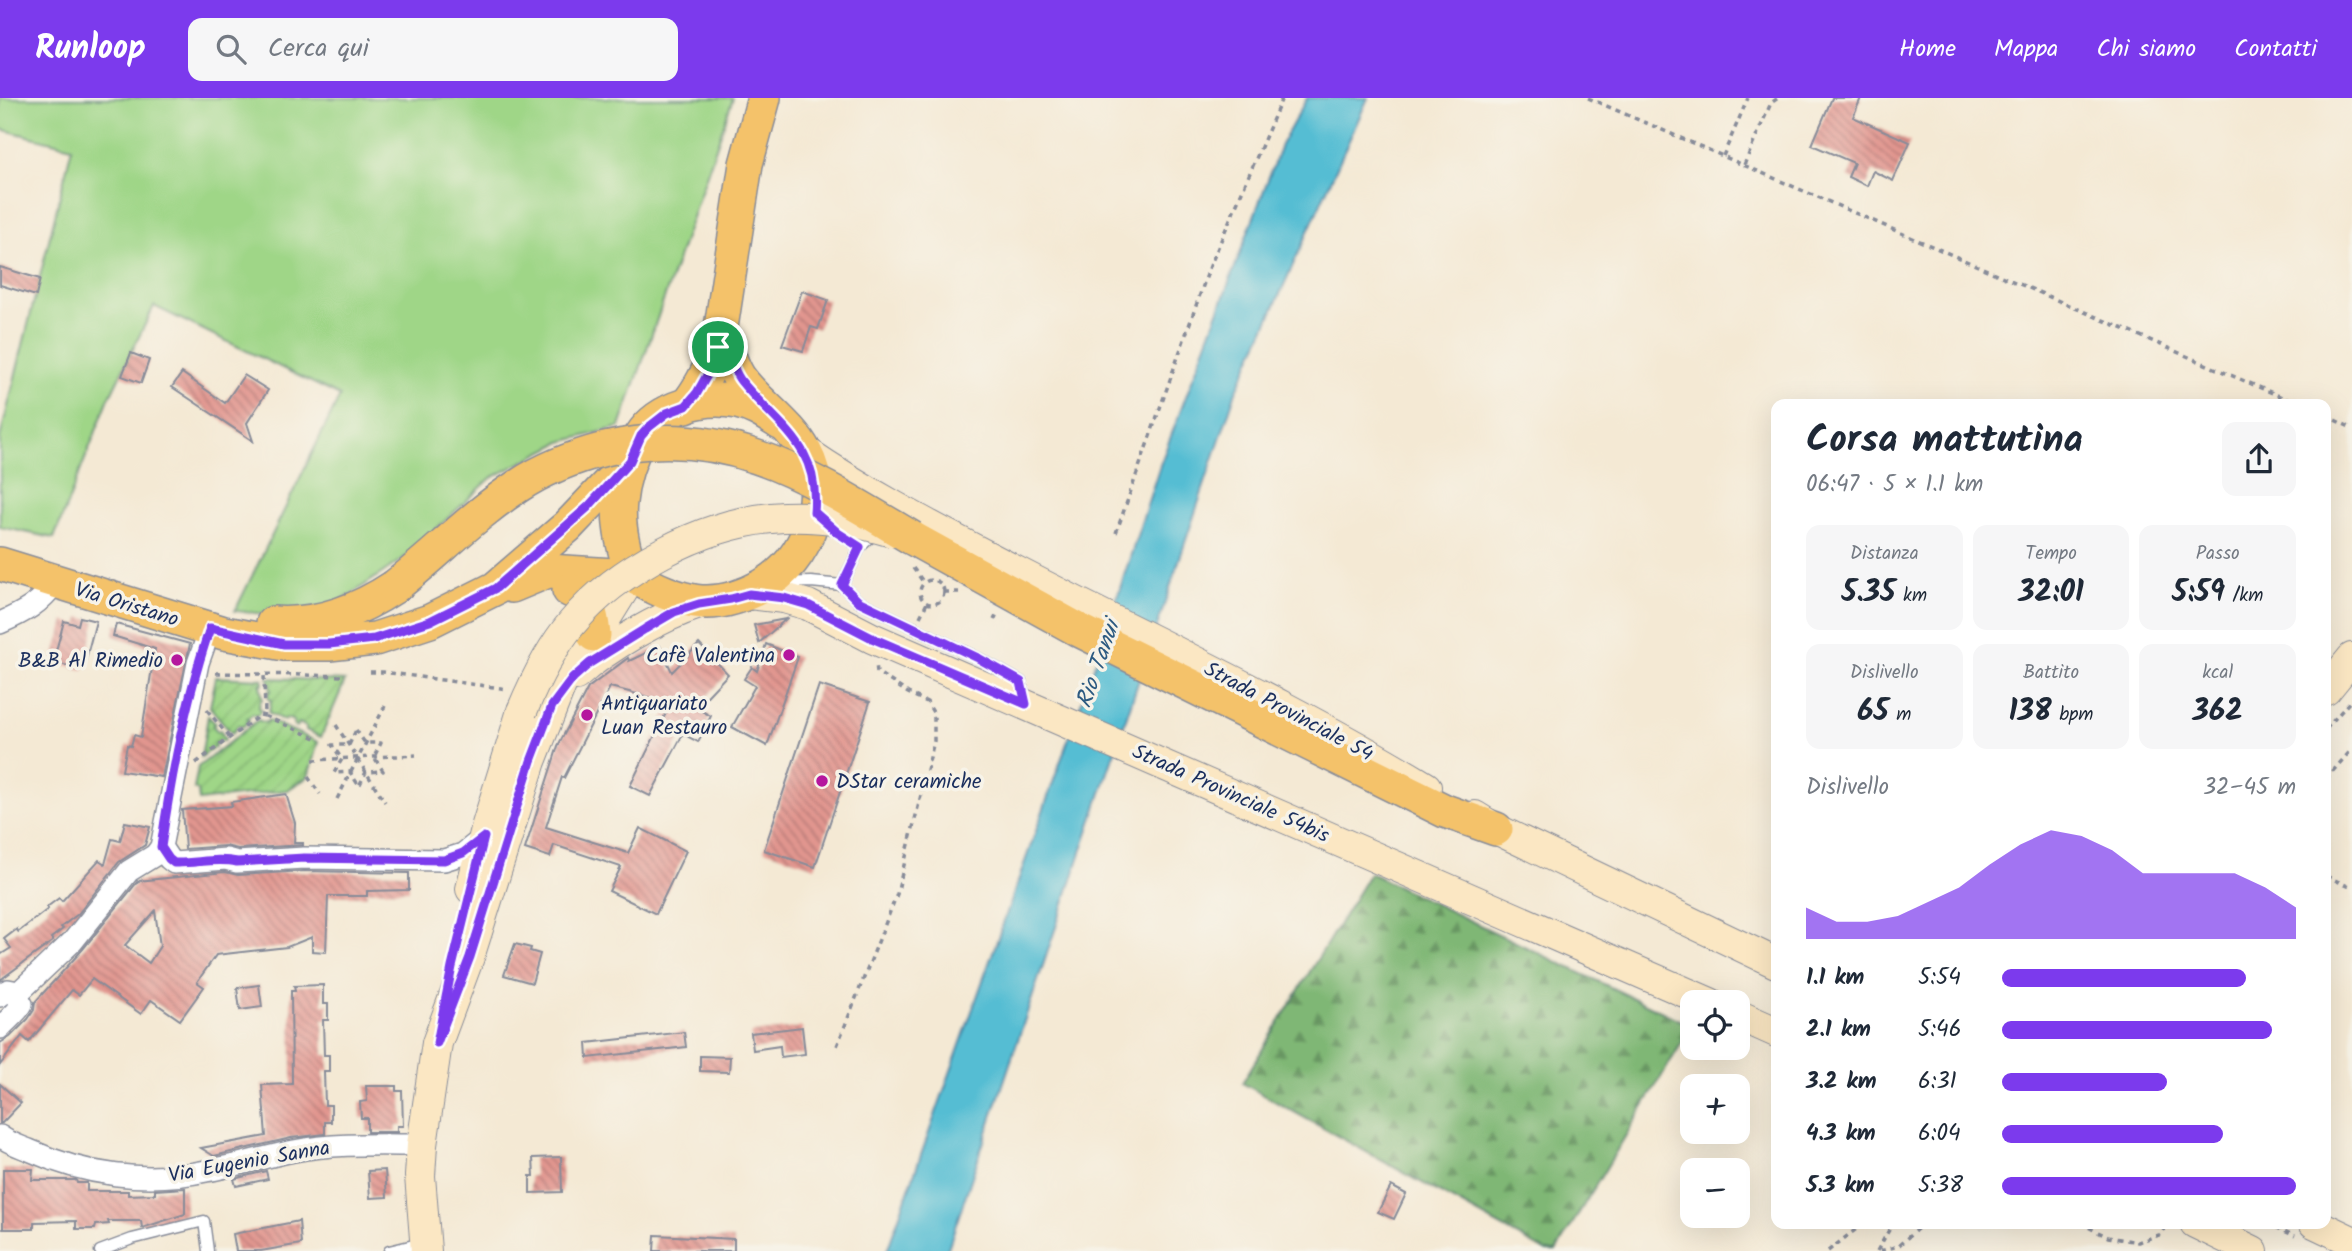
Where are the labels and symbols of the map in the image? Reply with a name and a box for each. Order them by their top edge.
pin [688,317,748,377]
street label: Via Oristano [71,574,182,637]
water label: Rio Tanui [1067,612,1132,713]
place label: Cafè Valentina [646,640,775,673]
place label: B&B Al Rimedio [18,645,163,678]
marker: Cafè Valentina [781,647,797,663]
marker: B&B Al Rimedio [169,652,185,668]
street label: Strada Provinciale 54 [1198,654,1379,771]
place label: Antiquariato Luan Restauro [601,688,727,745]
marker: Antiquariato Luan Restauro [579,707,595,723]
street label: Strada Provinciale 54bis [1126,736,1334,853]
place label: DStar ceramiche [836,766,982,799]
marker: DStar ceramiche [814,773,830,789]
street label: Via Eugenio Sanna [166,1132,333,1193]

